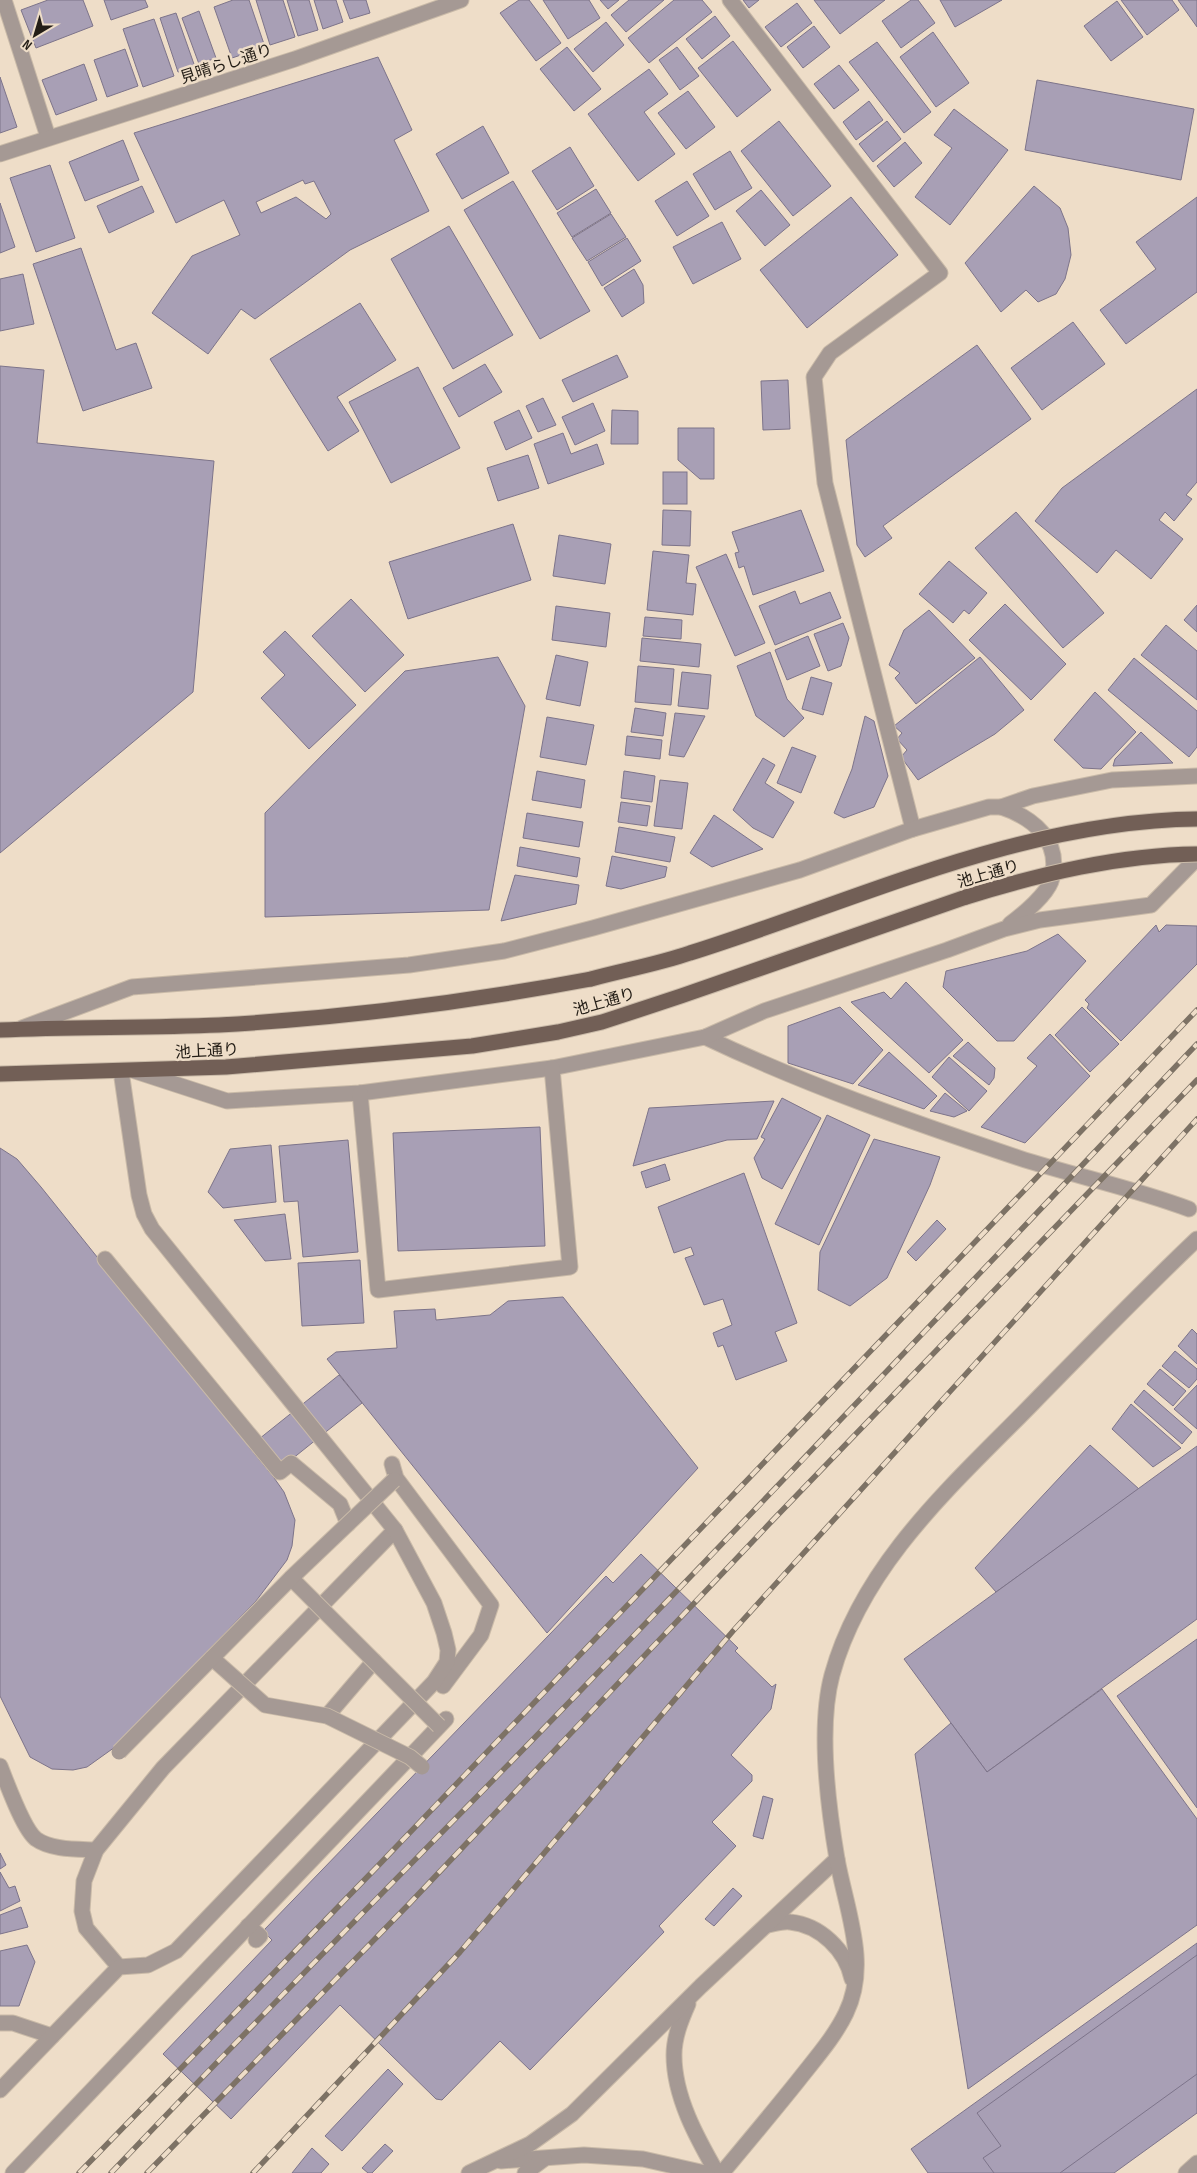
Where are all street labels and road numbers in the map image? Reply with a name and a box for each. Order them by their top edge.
street label: 見晴らし通り [178,41,275,88]
street label: 池上通り [955,856,1022,892]
street label: 池上通り [571,984,638,1020]
street label: 池上通り [175,1040,240,1063]

